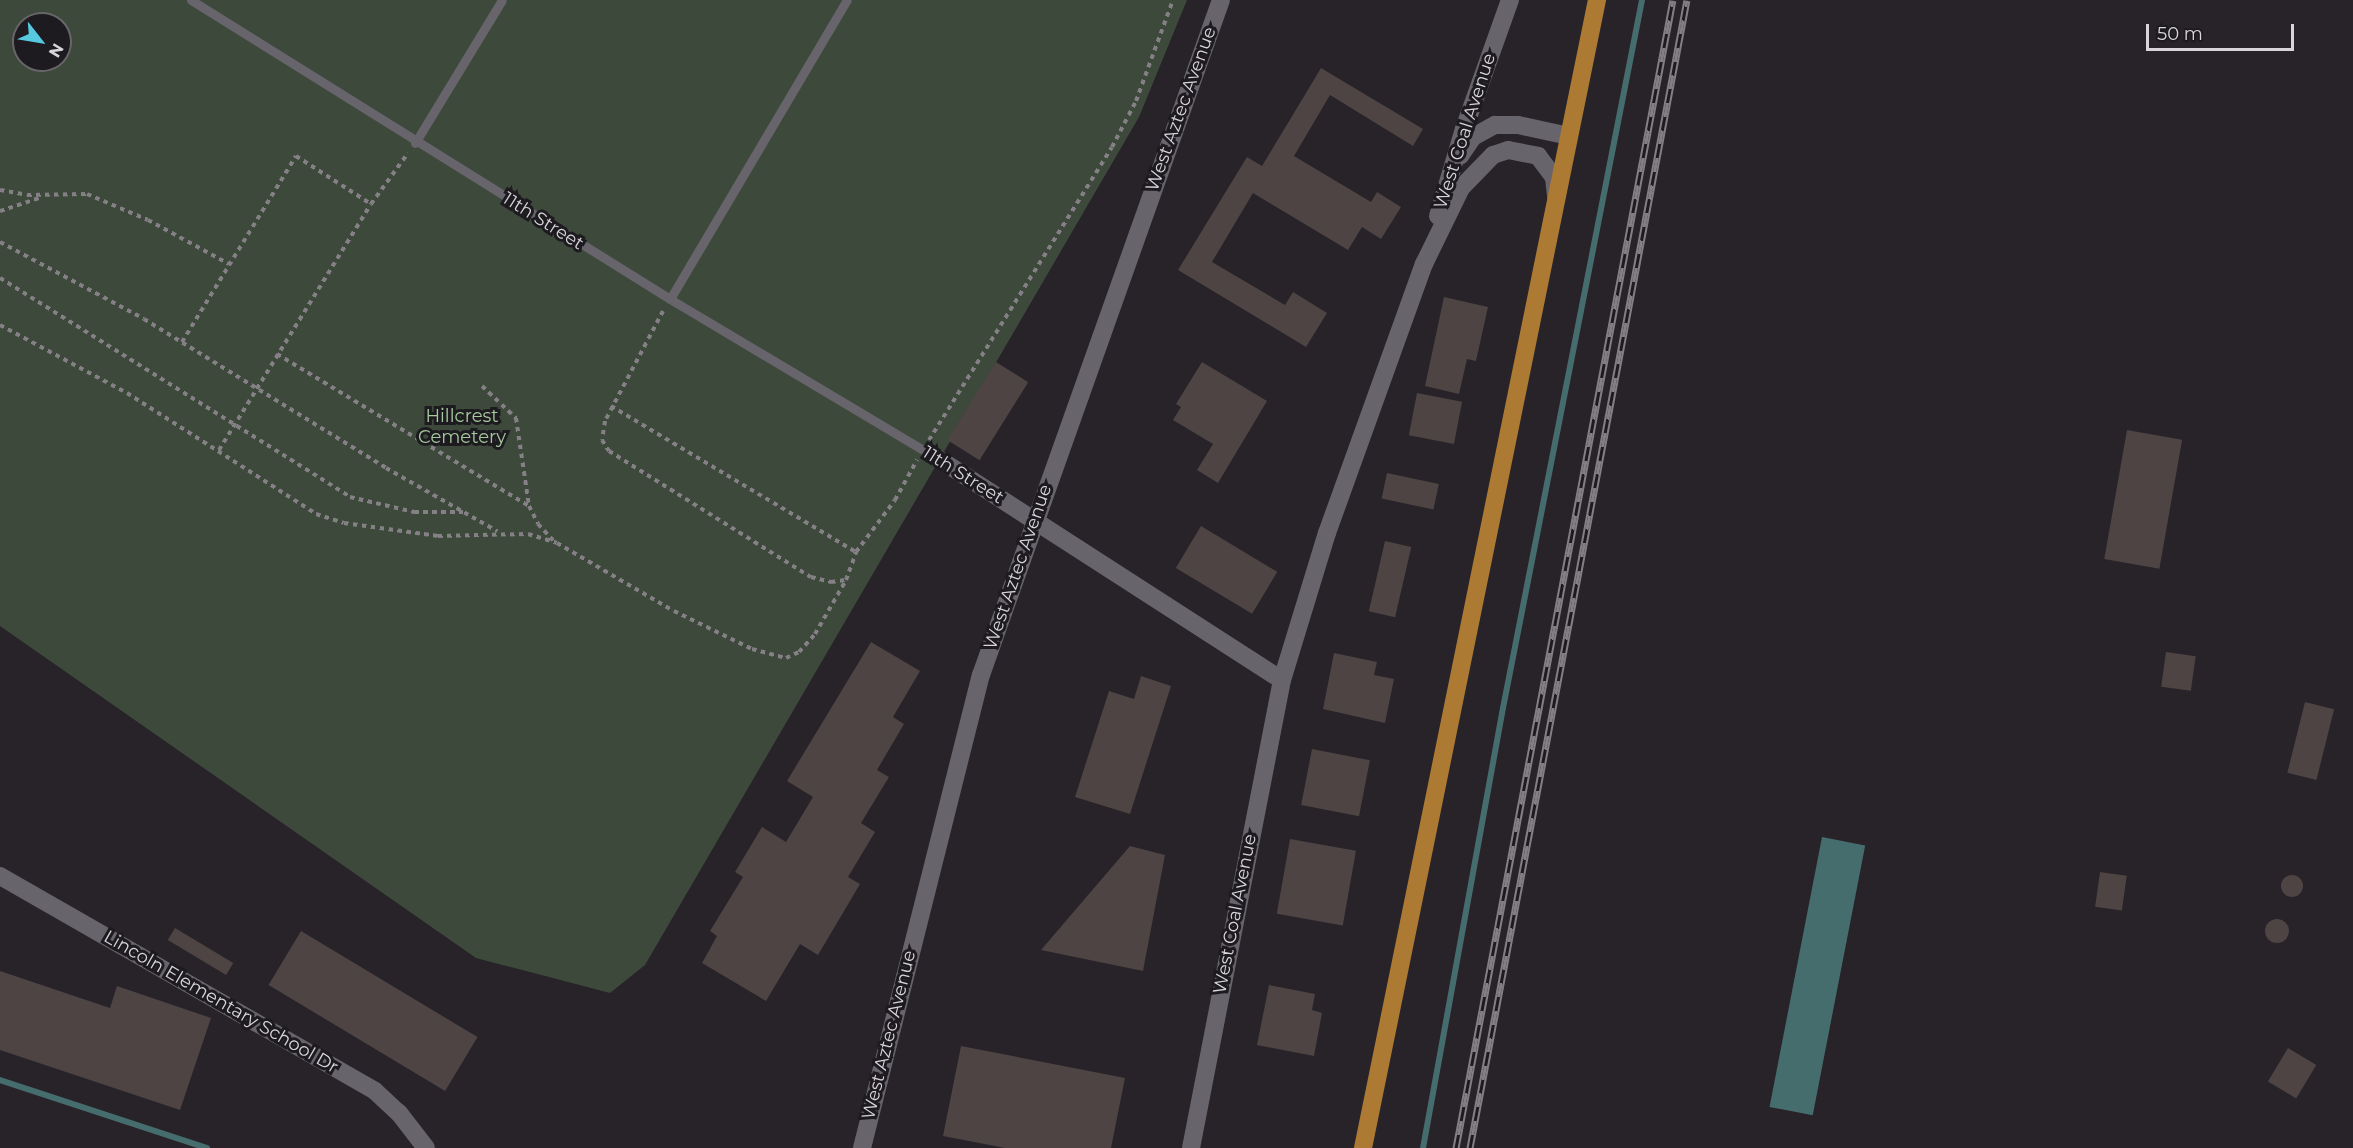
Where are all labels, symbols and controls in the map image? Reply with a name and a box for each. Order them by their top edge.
north arrow [12,12,72,72]
scale bar [2149,12,2298,50]
text: 50 m [2157,23,2203,45]
street label: West Aztec Avenue [1141,24,1221,194]
text: N [45,40,68,61]
street label: West Coal Avenue [1430,50,1500,212]
street label: 11th Street [498,188,588,254]
park label: Hillcrest Cemetery [418,406,506,448]
street label: 11th Street [918,442,1008,508]
street label: West Aztec Avenue [980,482,1056,652]
street label: West Coal Avenue [1209,832,1261,996]
street label: Lincoln Elementary School Dr [100,926,342,1078]
street label: West Aztec Avenue [858,948,920,1122]

